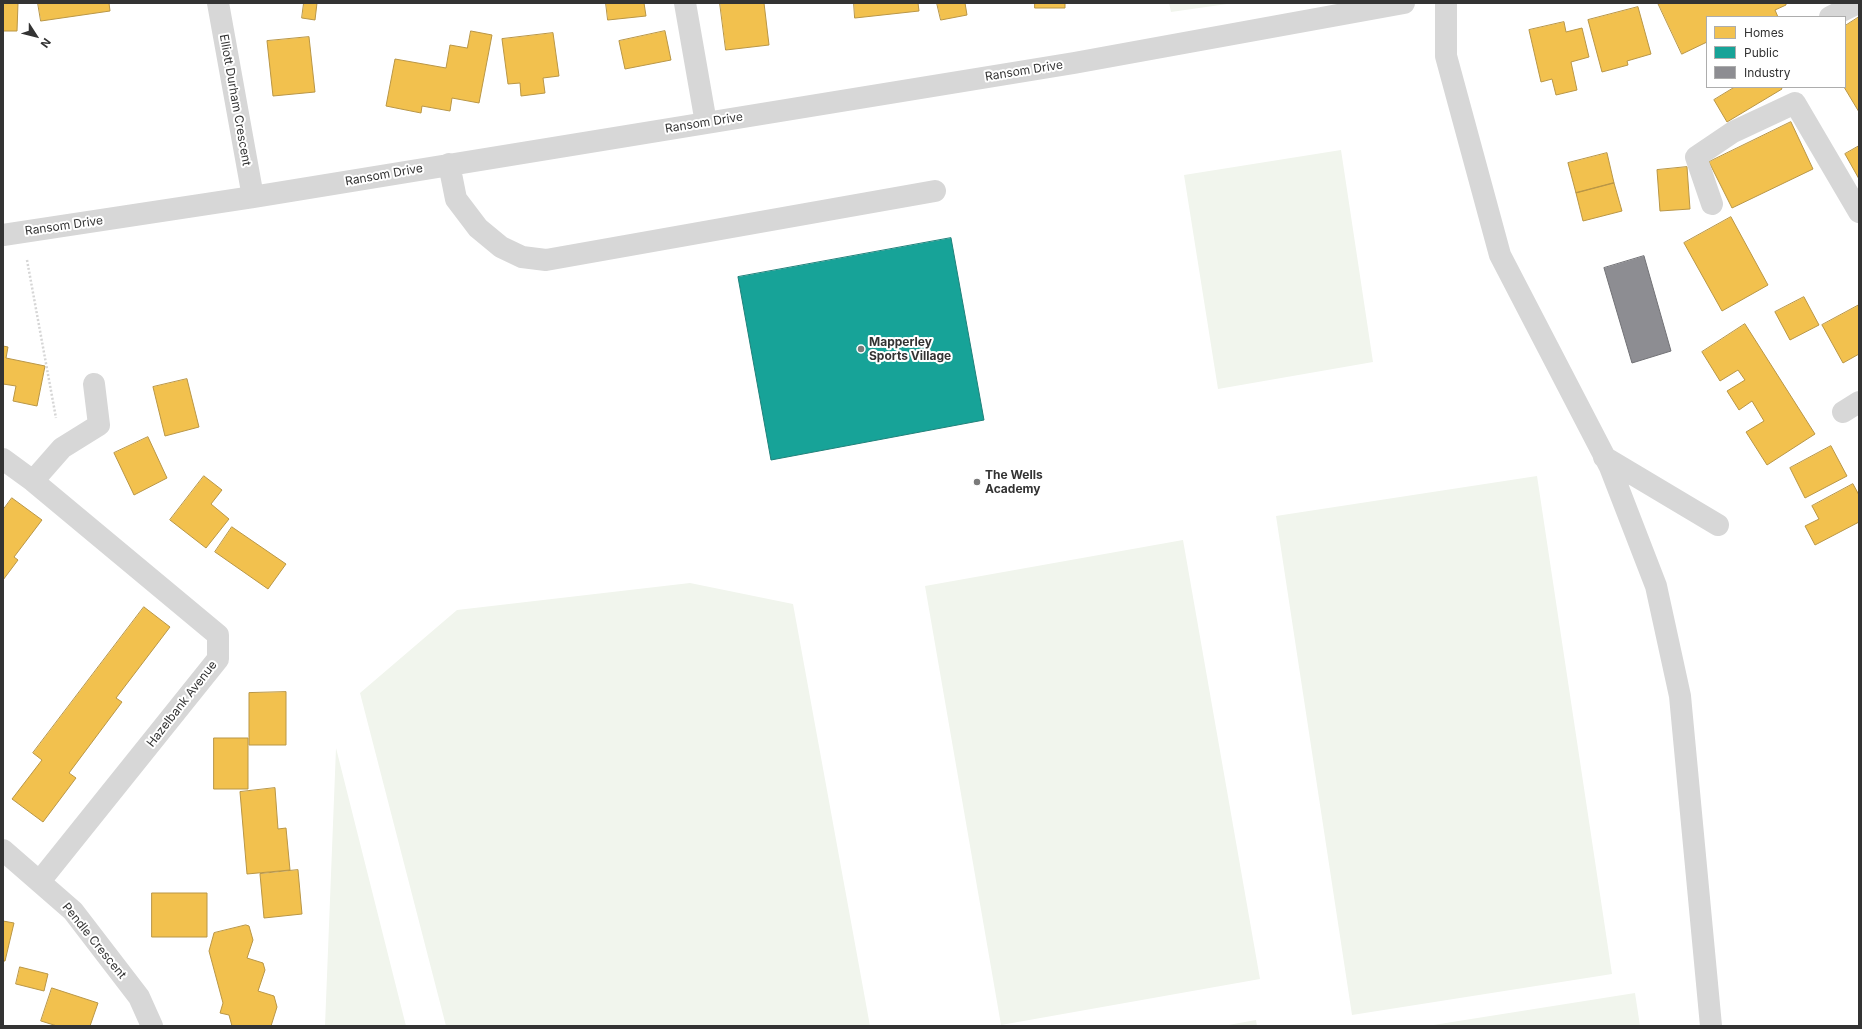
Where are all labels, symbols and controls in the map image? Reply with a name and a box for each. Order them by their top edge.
north arrow [16,16,56,56]
legend [1706,16,1846,88]
text: Homes [1744,25,1784,40]
street label: Elliott Durham Crescent [216,33,254,167]
text: N [38,36,54,51]
text: Public [1744,45,1779,60]
street label: Ransom Drive [984,58,1064,84]
text: Industry [1744,65,1790,80]
street label: Ransom Drive [664,110,744,136]
street label: Ransom Drive [344,161,424,189]
street label: Ransom Drive [24,213,104,239]
place label: Mapperley Sports Village [869,335,951,363]
marker: Mapperley Sports Village [856,344,866,354]
place label: The Wells Academy [985,468,1043,496]
marker: The Wells Academy [972,477,982,487]
street label: Hazelbank Avenue [144,658,220,750]
street label: Pendle Crescent [59,900,129,982]

